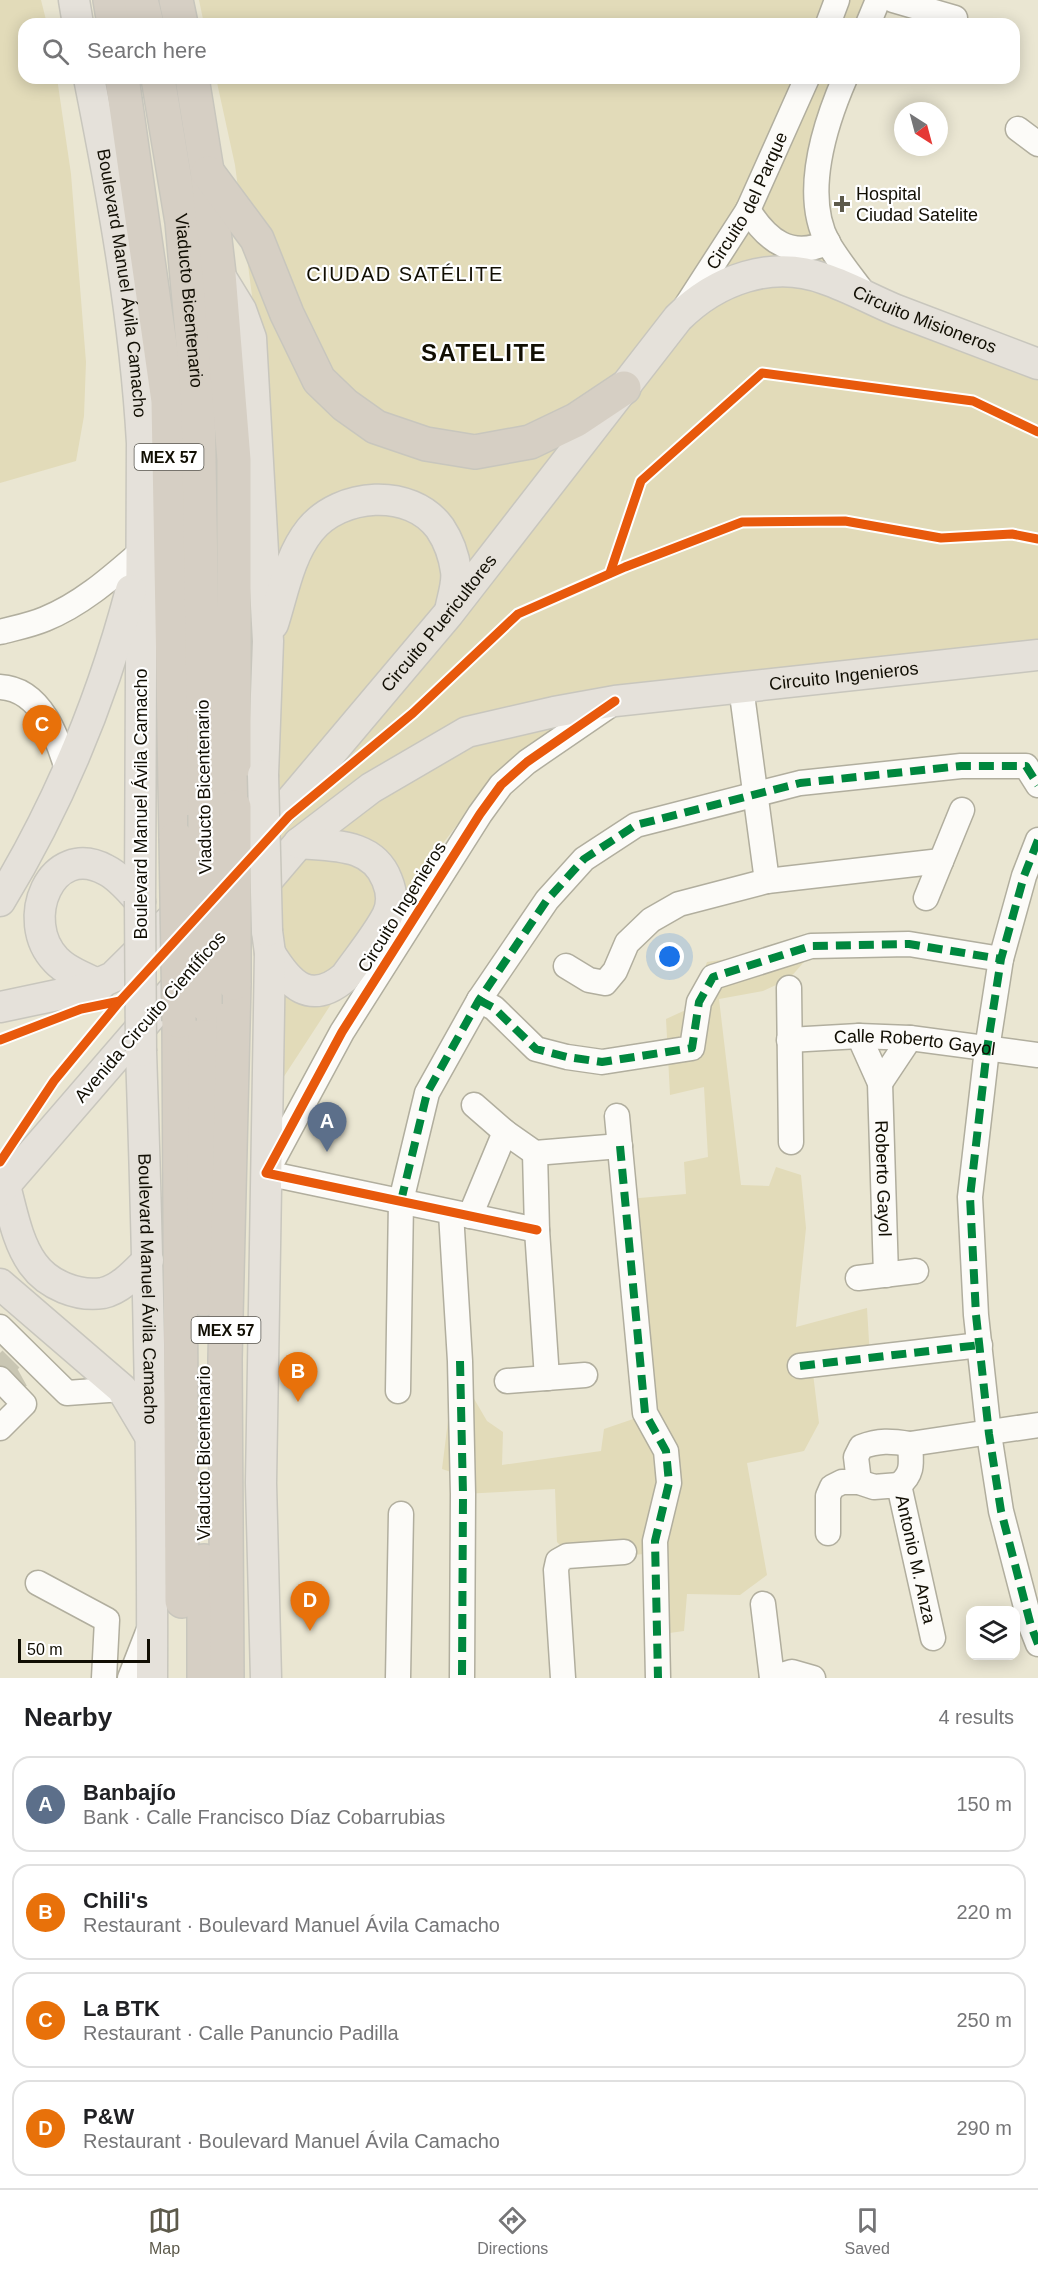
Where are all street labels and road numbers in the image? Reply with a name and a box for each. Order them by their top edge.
street label: Circuito del Parque [702,129,792,273]
street label: Boulevard Manuel Ávila Camacho [93,147,150,418]
street label: Viaducto Bicentenario [171,212,207,389]
street label: Circuito Misioneros [849,282,999,357]
road number: MEX 57 [134,444,204,470]
street label: Circuito Puericultores [377,551,501,696]
street label: Circuito Ingenieros [768,658,919,694]
street label: Boulevard Manuel Ávila Camacho [131,668,151,940]
street label: Viaducto Bicentenario [192,699,216,875]
street label: Circuito Ingenieros [354,838,450,976]
street label: Avenida Circuito Científicos [70,928,230,1106]
street label: Calle Roberto Gayol [833,1026,997,1059]
street label: Roberto Gayol [871,1120,895,1237]
street label: Boulevard Manuel Ávila Camacho [134,1153,161,1425]
road number: MEX 57 [192,1317,260,1343]
street label: Viaducto Bicentenario [194,1366,214,1540]
street label: Antonio M. Anza [892,1493,940,1626]

